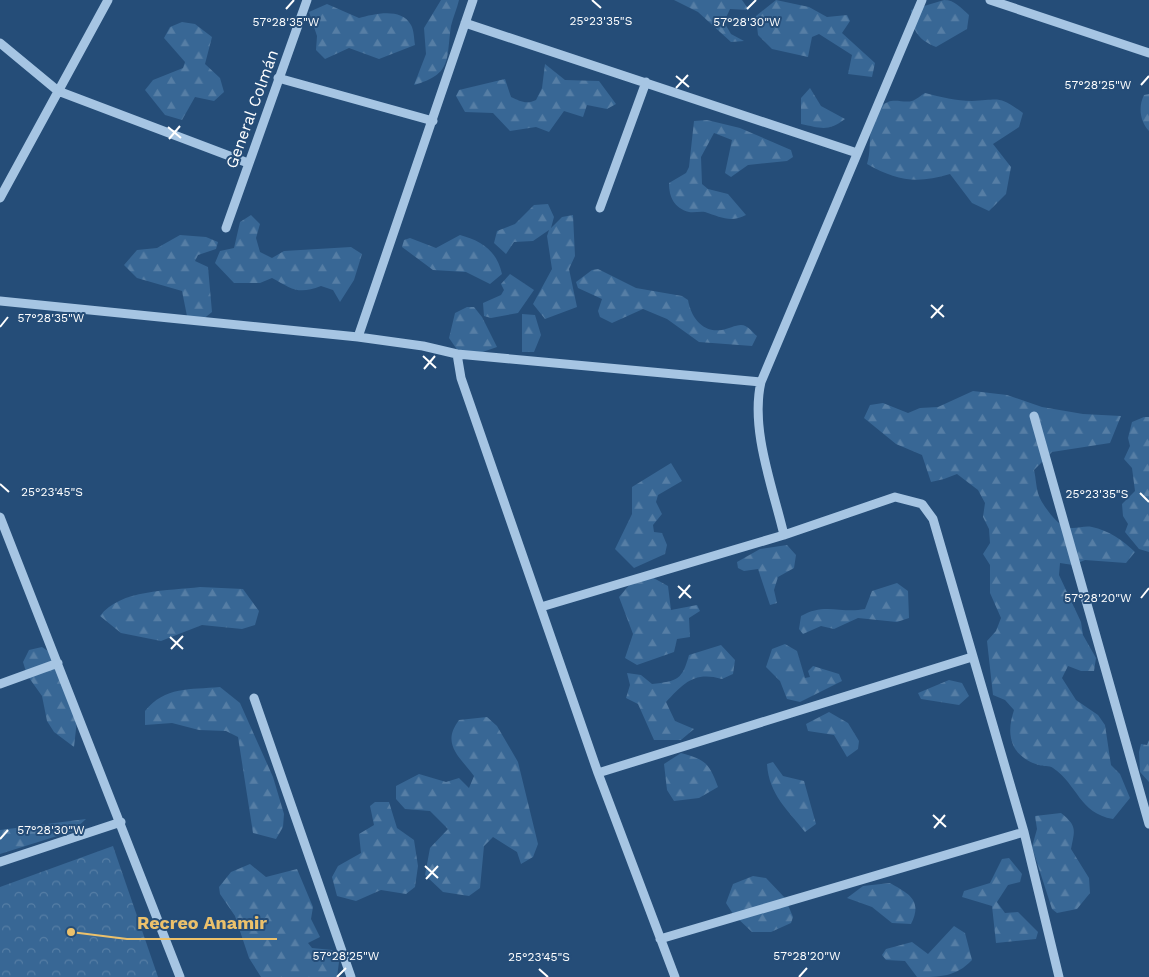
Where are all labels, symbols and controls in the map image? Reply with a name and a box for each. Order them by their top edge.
text: 25°23'35"S [570,14,632,28]
text: 57°28'35"W [253,15,320,29]
text: 57°28'30"W [713,15,781,29]
street label: General Colmán [222,47,282,171]
text: 57°28'25"W [1065,78,1132,92]
text: 57°28'35"W [18,311,85,325]
text: 25°23'45"S [21,485,83,499]
text: 25°23'35"S [1066,487,1128,501]
text: 57°28'20"W [1064,591,1132,605]
text: 57°28'30"W [17,823,85,837]
callout: Recreo Anamir [127,906,277,939]
text: Recreo Anamir [137,912,267,933]
text: 57°28'25"W [313,949,380,963]
text: 57°28'20"W [773,949,841,963]
text: 25°23'45"S [508,950,570,964]

